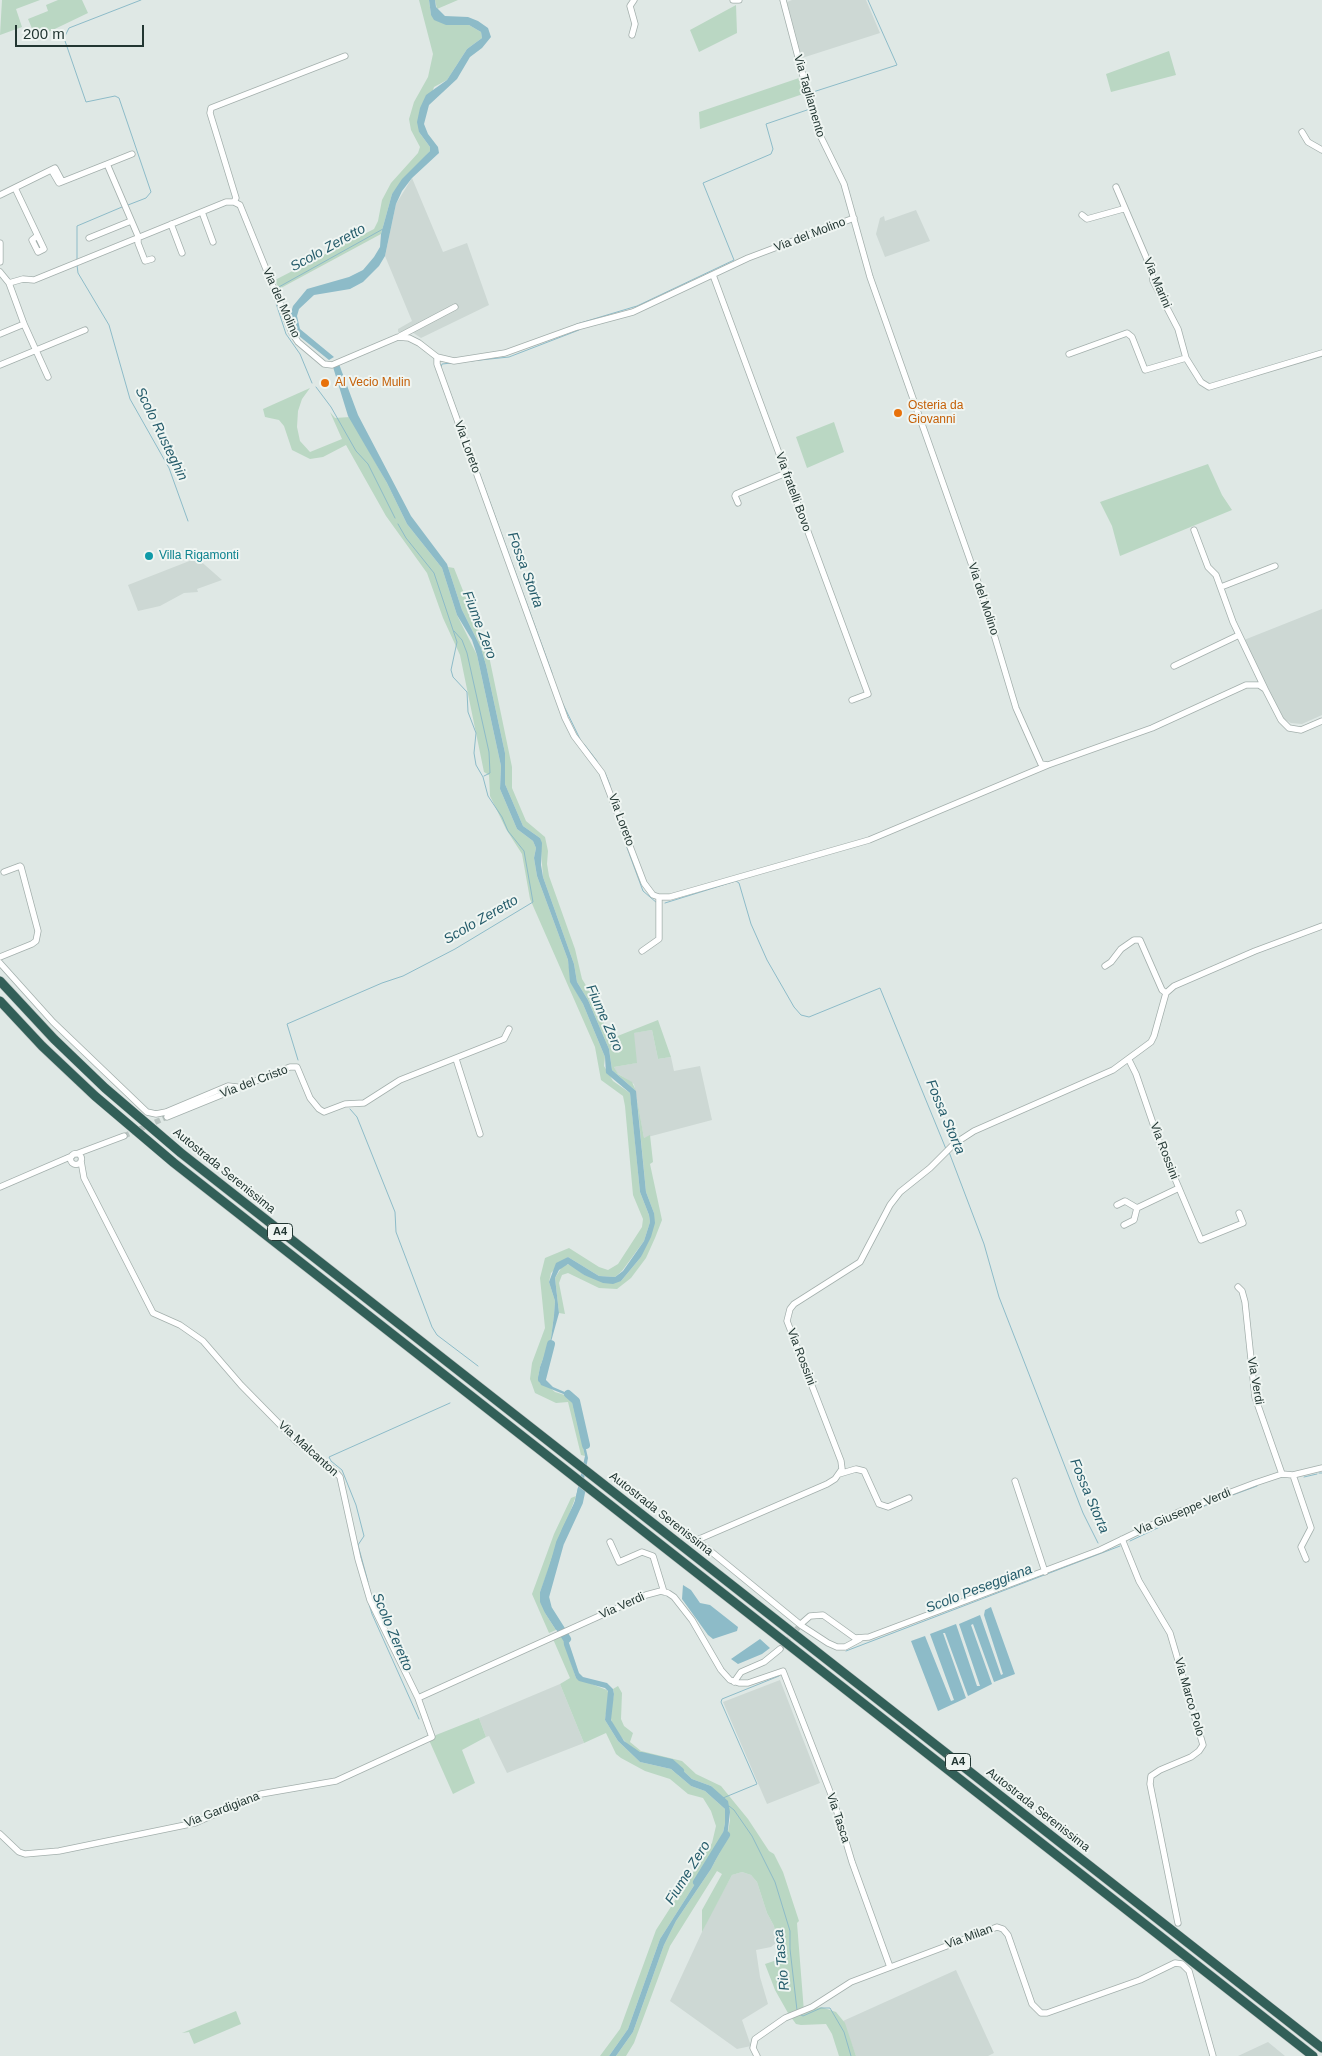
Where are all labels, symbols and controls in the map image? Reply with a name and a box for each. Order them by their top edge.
scale bar [18,15,146,47]
text: 200 m [23,25,65,42]
street label: Via Tagliamento [790,53,828,139]
street label: Via del Molino [772,215,848,255]
water label: Scolo Zeretto [288,220,368,276]
street label: Via Marini [1140,256,1174,310]
street label: Via del Molino [259,266,303,340]
place label: Al Vecio Mulin [335,376,410,390]
marker: Al Vecio Mulin [319,377,331,389]
water label: Scolo Rusteghin [131,385,191,483]
place label: Osteria da Giovanni [908,399,963,427]
marker: Osteria da Giovanni [892,407,904,419]
street label: Via Loreto [451,419,483,475]
street label: Via fratelli Bovo [772,450,814,534]
water label: Fossa Storta [504,530,546,610]
place label: Villa Rigamonti [159,549,239,563]
marker: Villa Rigamonti [143,550,155,562]
street label: Via del Molino [965,561,1001,637]
water label: Fiume Zero [458,589,500,661]
street label: Via Loreto [605,792,637,848]
water label: Scolo Zeretto [441,892,521,948]
water label: Fiume Zero [582,982,626,1054]
street label: Via del Cristo [218,1063,290,1101]
water label: Fossa Storta [922,1077,968,1157]
street label: Via Rossini [1147,1121,1181,1181]
street label: Autostrada Serenissima [170,1125,278,1217]
road number: A4 [268,1224,292,1240]
street label: Via Rossini [784,1327,818,1387]
street label: Via Verdi [1244,1356,1266,1406]
street label: Via Malcanton [275,1418,341,1480]
water label: Fossa Storta [1066,1456,1112,1536]
street label: Autostrada Serenissima [606,1469,716,1559]
street label: Via Giuseppe Verdi [1133,1485,1233,1539]
water label: Scolo Peseggiana [923,1561,1035,1617]
water label: Scolo Zeretto [368,1590,416,1674]
street label: Via Verdi [597,1590,647,1622]
street label: Via Marco Polo [1171,1656,1207,1738]
road number: A4 [946,1754,970,1770]
street label: Autostrada Serenissima [983,1765,1093,1855]
street label: Via Gardigiana [182,1789,262,1831]
street label: Via Tasca [823,1791,853,1845]
water label: Fiume Zero [662,1838,714,1908]
street label: Via Milan [943,1922,995,1952]
water label: Rio Tasca [770,1928,794,1992]

